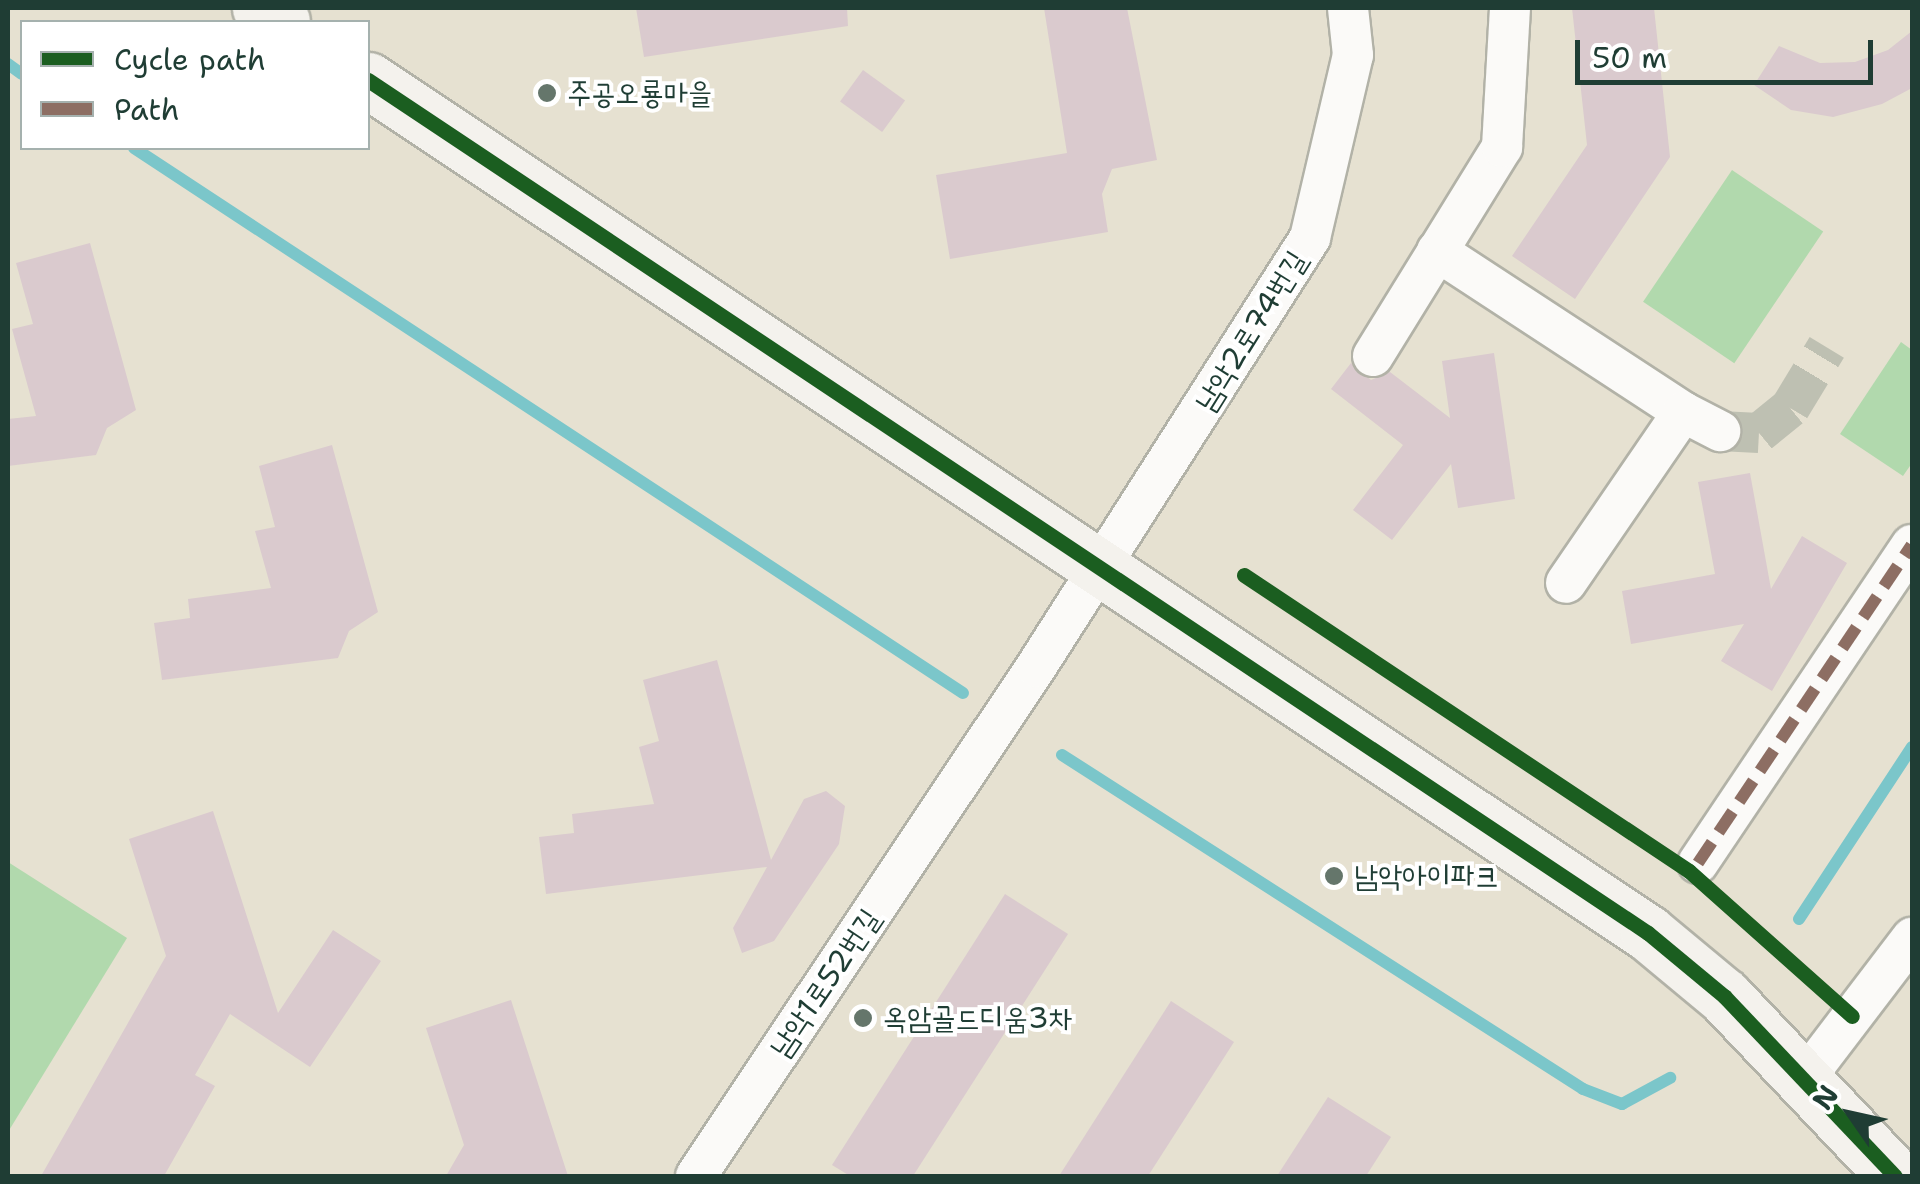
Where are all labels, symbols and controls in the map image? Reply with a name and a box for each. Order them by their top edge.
legend [20,20,370,150]
scale bar [1580,20,1878,82]
text: 50 m [1592,37,1667,78]
text: Cycle path [114,39,266,80]
place label: 주공오룡마을 [567,75,712,111]
marker: 주공오룡마을 [536,82,558,104]
text: Path [114,89,180,130]
street label: 남악2로74번길 [1187,244,1315,418]
place label: 남악아이파크 [1354,858,1499,894]
marker: 남악아이파크 [1323,865,1345,887]
street label: 남악1로52번길 [762,902,888,1064]
place label: 옥암골드디움3차 [883,1000,1073,1036]
marker: 옥암골드디움3차 [852,1007,874,1029]
north arrow [1800,1064,1900,1164]
text: N [1803,1077,1847,1117]

